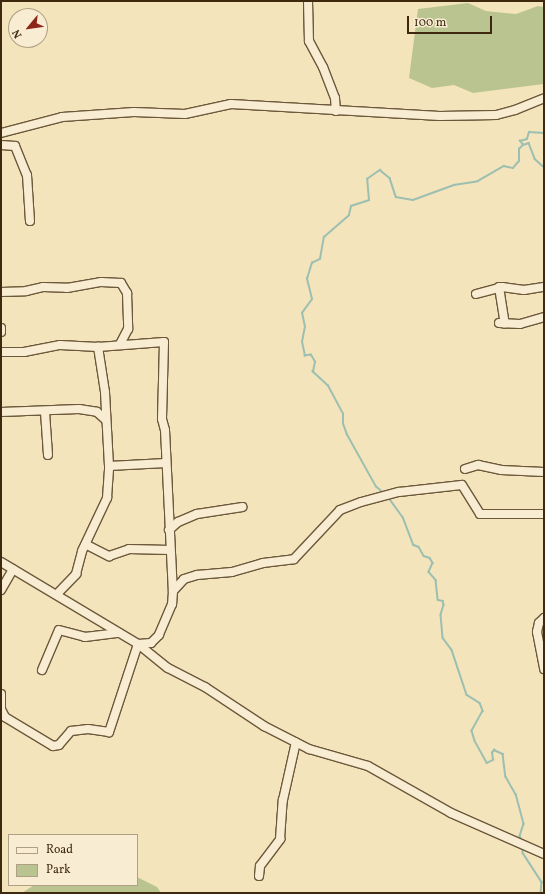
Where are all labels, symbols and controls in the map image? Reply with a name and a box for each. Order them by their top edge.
north arrow [8,8,48,48]
scale bar [409,8,494,34]
text: 100 m [414,15,446,31]
text: N [9,26,26,41]
legend [8,834,138,886]
text: Road [46,842,73,858]
text: Park [46,862,71,878]

